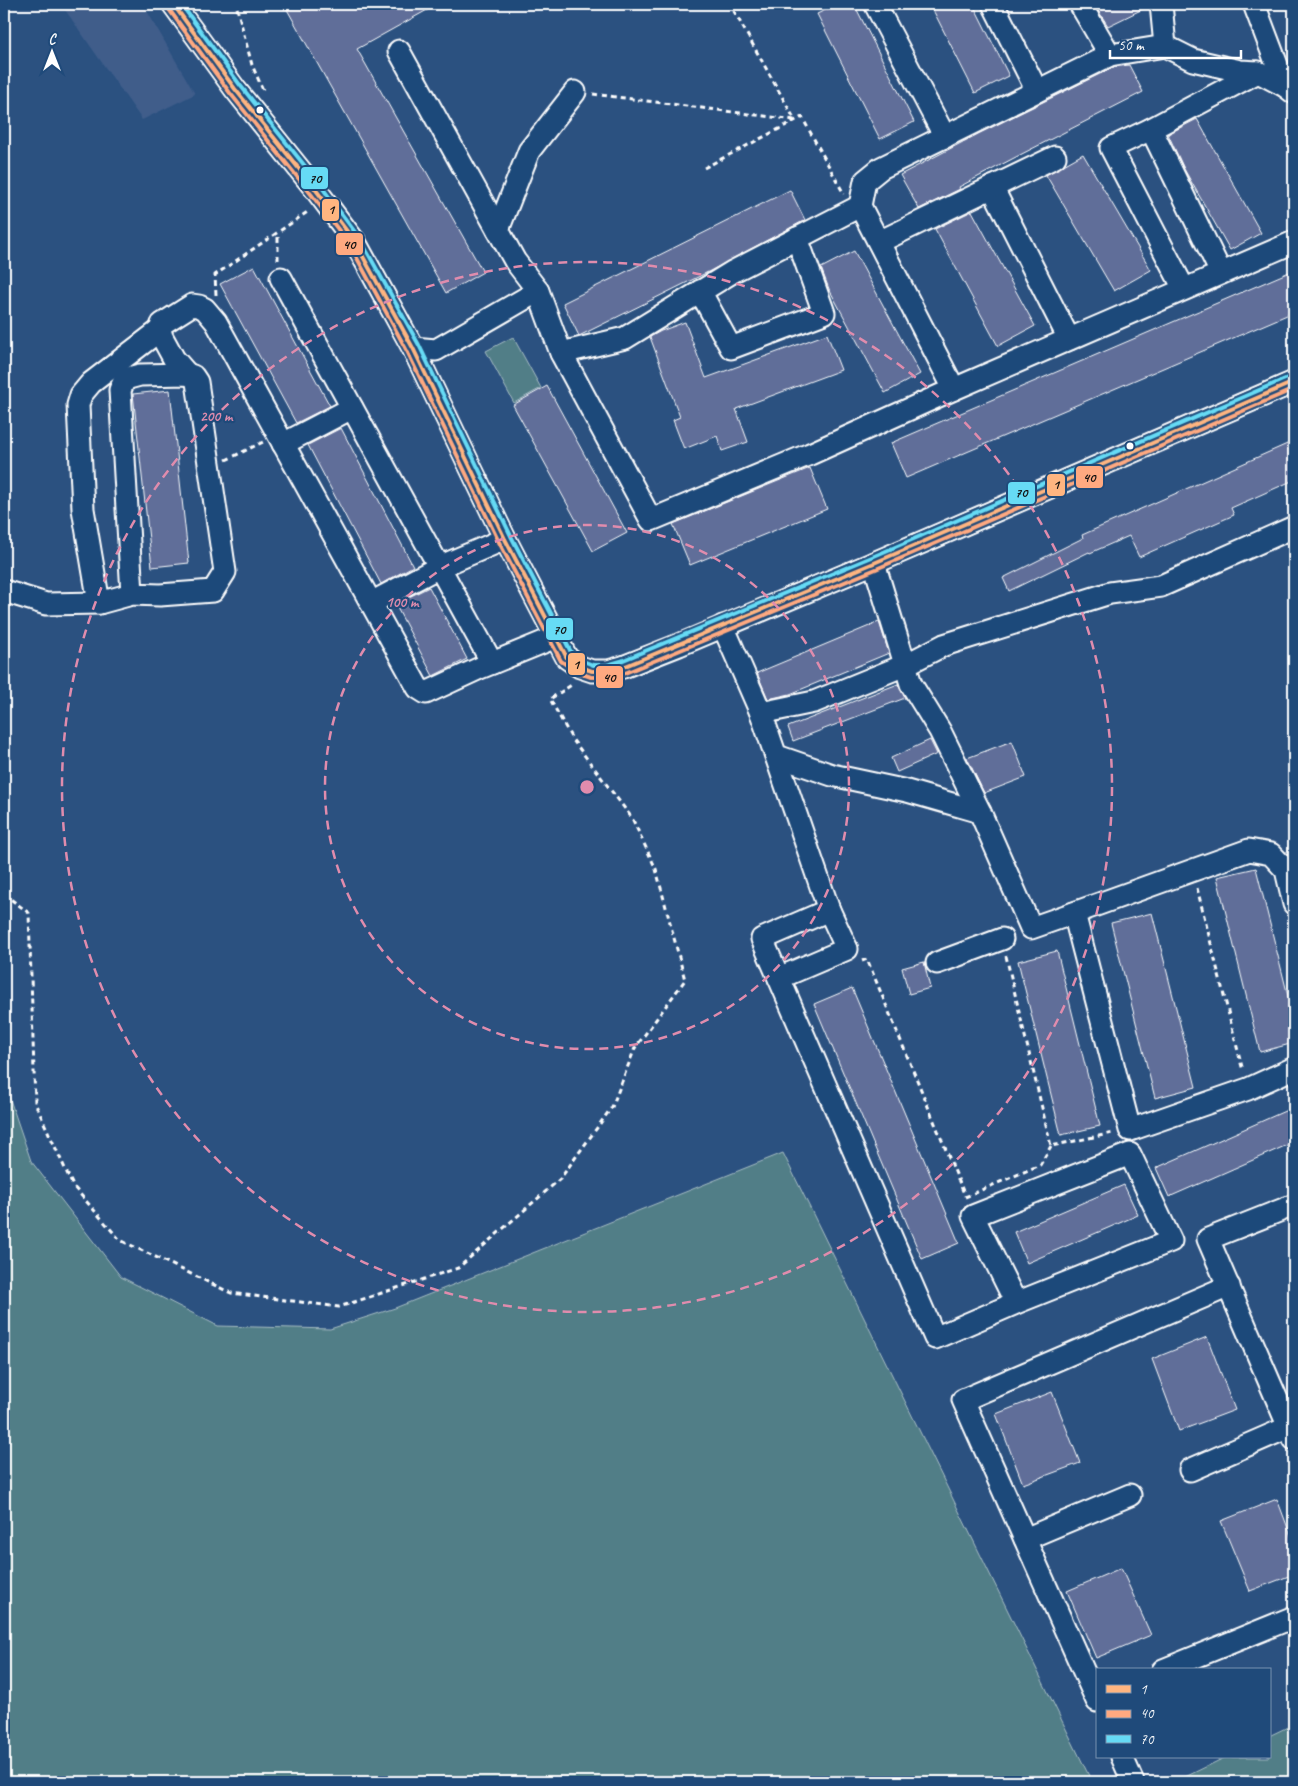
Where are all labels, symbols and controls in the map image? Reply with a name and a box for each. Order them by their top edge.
north arrow [28,28,78,78]
scale bar [1110,28,1242,60]
text: С [49,31,58,48]
text: 50 m [1118,36,1145,55]
unlabelled marker [255,105,265,115]
line badge: 70 [300,166,329,190]
text: 70 [309,170,323,187]
line badge: 1 [321,198,340,222]
text: 1 [328,201,336,218]
line badge: 40 [335,232,364,256]
text: 40 [343,236,357,253]
text: 200 m [200,407,234,426]
unlabelled marker [1125,441,1135,451]
line badge: 40 [1075,465,1104,489]
text: 40 [1083,469,1097,486]
line badge: 1 [1046,473,1066,497]
text: 1 [1053,476,1061,493]
line badge: 70 [1007,481,1036,505]
text: 70 [1015,484,1029,501]
text: 100 m [386,593,420,612]
line badge: 70 [545,617,574,641]
text: 70 [553,621,567,638]
line badge: 1 [567,652,586,676]
text: 1 [573,656,581,673]
line badge: 40 [595,665,624,689]
text: 40 [603,669,617,686]
centre of rings [578,778,596,796]
legend [1096,1668,1270,1758]
text: 1 [1140,1680,1148,1699]
text: 40 [1140,1704,1155,1723]
text: 70 [1140,1730,1155,1749]

